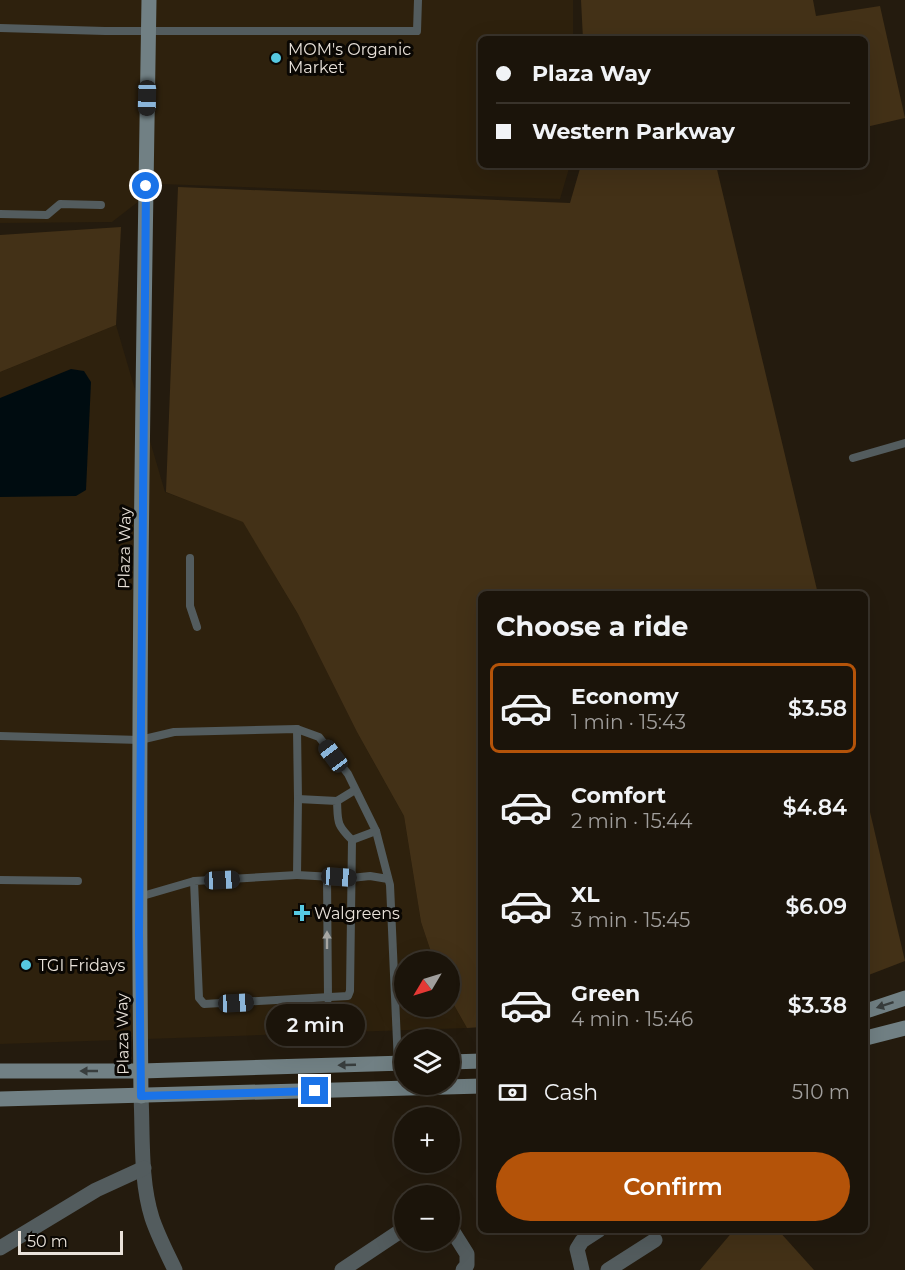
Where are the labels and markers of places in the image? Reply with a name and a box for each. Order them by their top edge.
place label: MOM's Organic Market [288,40,411,77]
marker: MOM's Organic Market [269,51,283,65]
place label: Walgreens [314,904,400,923]
marker: Walgreens [295,906,309,920]
place label: TGI Fridays [38,956,126,975]
marker: TGI Fridays [19,958,33,972]

